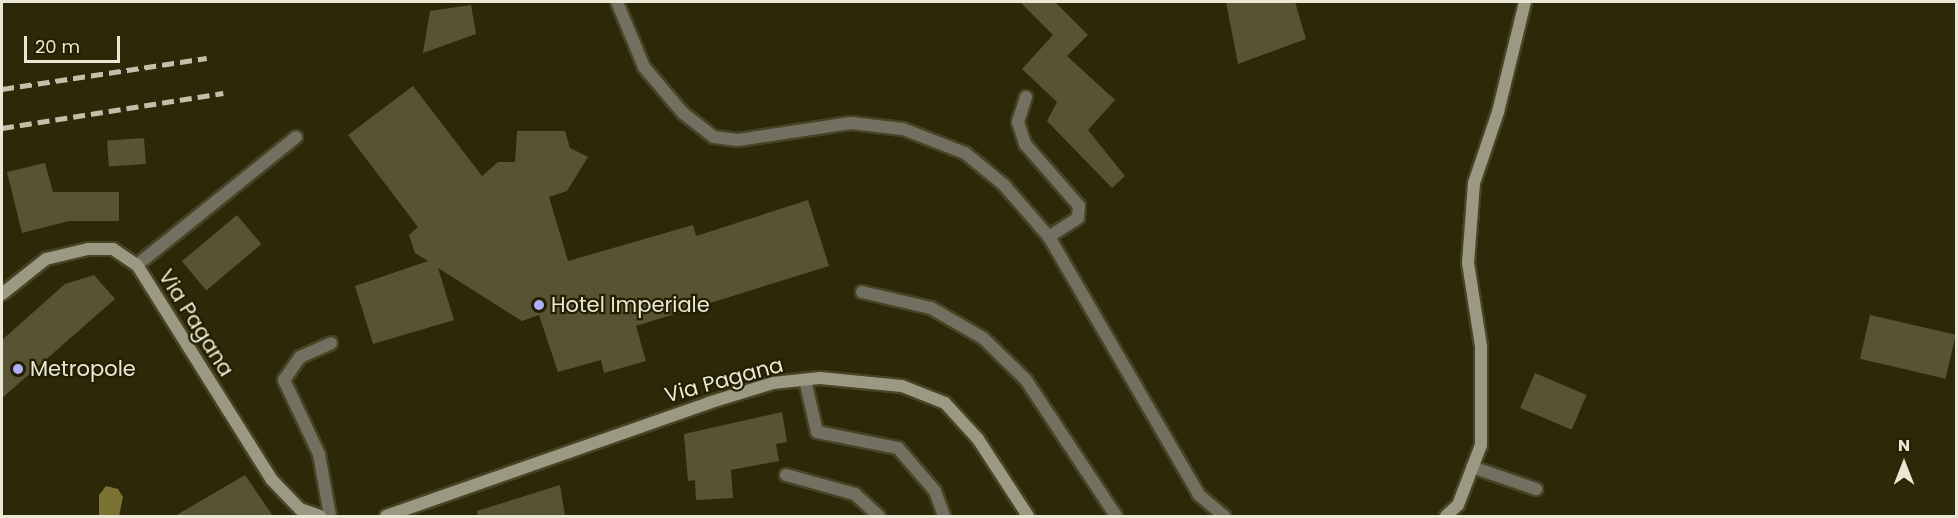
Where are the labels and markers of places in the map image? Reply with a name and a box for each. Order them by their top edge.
place label: Hotel Imperiale [551,292,710,318]
marker: Hotel Imperiale [532,298,546,312]
place label: Metropole [30,356,136,382]
marker: Metropole [11,362,25,376]

